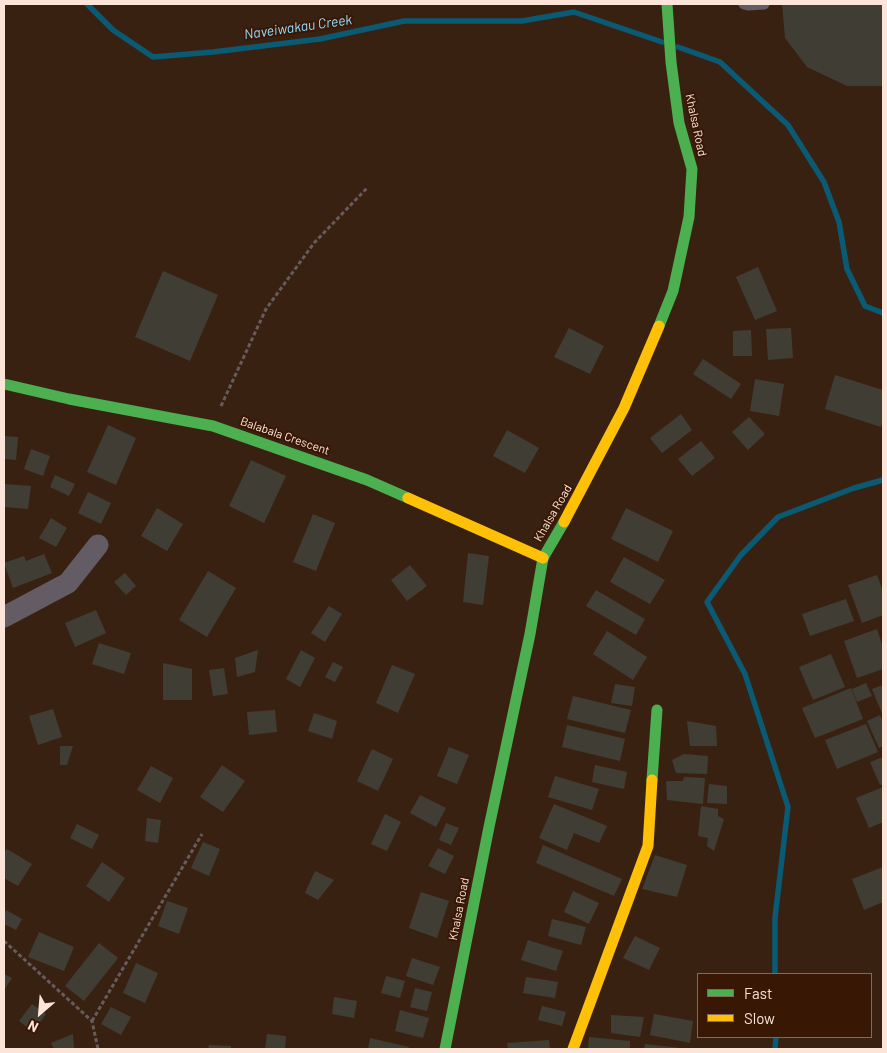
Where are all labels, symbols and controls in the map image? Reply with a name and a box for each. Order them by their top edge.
water label: Naveiwakau Creek [243,11,353,43]
street label: Khalsa Road [682,92,710,158]
street label: Balabala Crescent [238,414,332,458]
street label: Khalsa Road [531,482,575,544]
street label: Khalsa Road [446,876,472,942]
legend [697,973,872,1038]
text: Fast [744,984,772,1002]
north arrow [15,988,65,1038]
text: Slow [744,1009,775,1027]
text: N [25,1017,41,1036]

